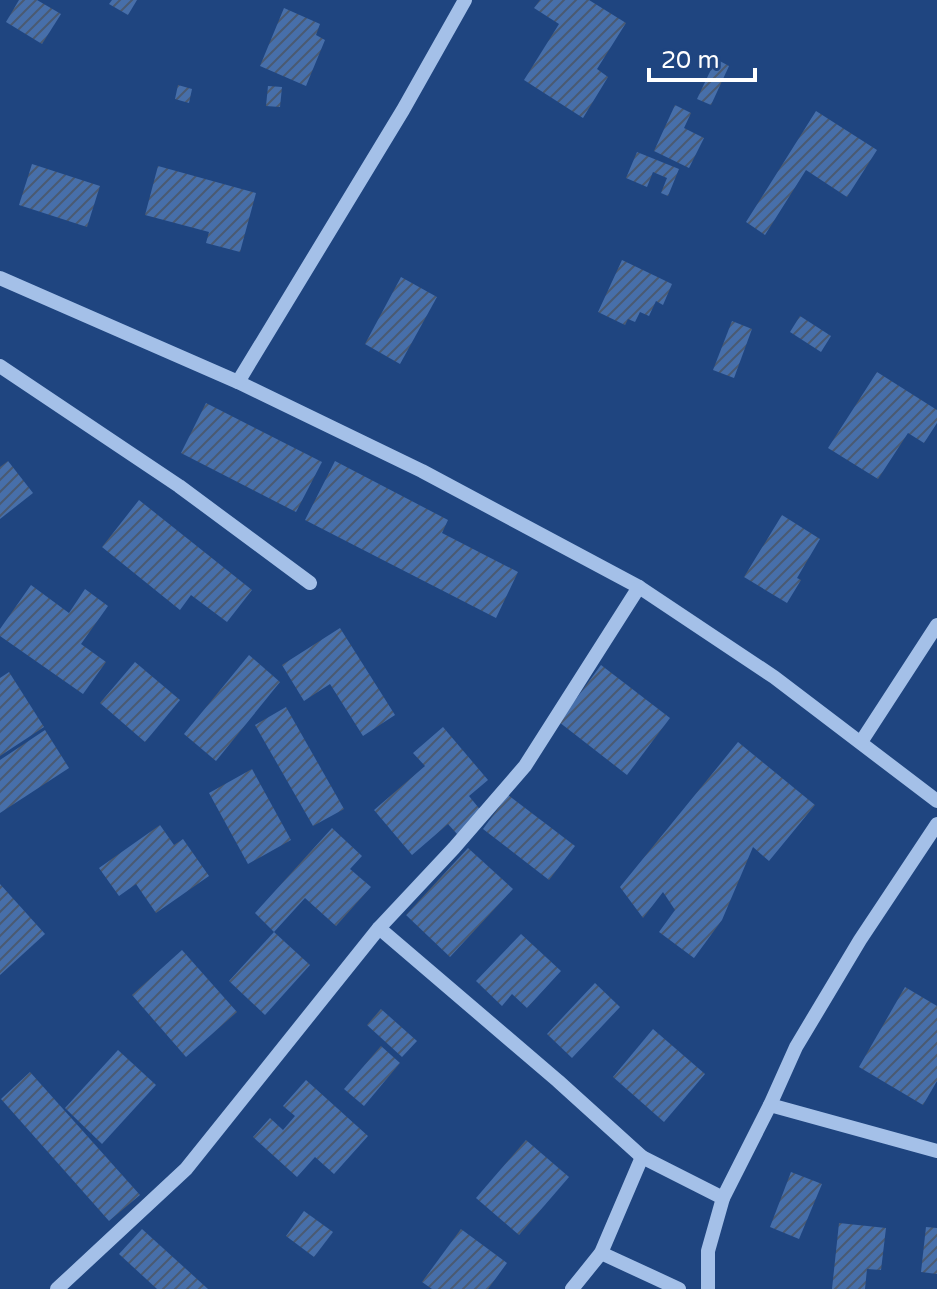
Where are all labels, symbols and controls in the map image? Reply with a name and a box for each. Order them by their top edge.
scale bar [649,32,755,82]
text: 20 m [661,46,719,75]

